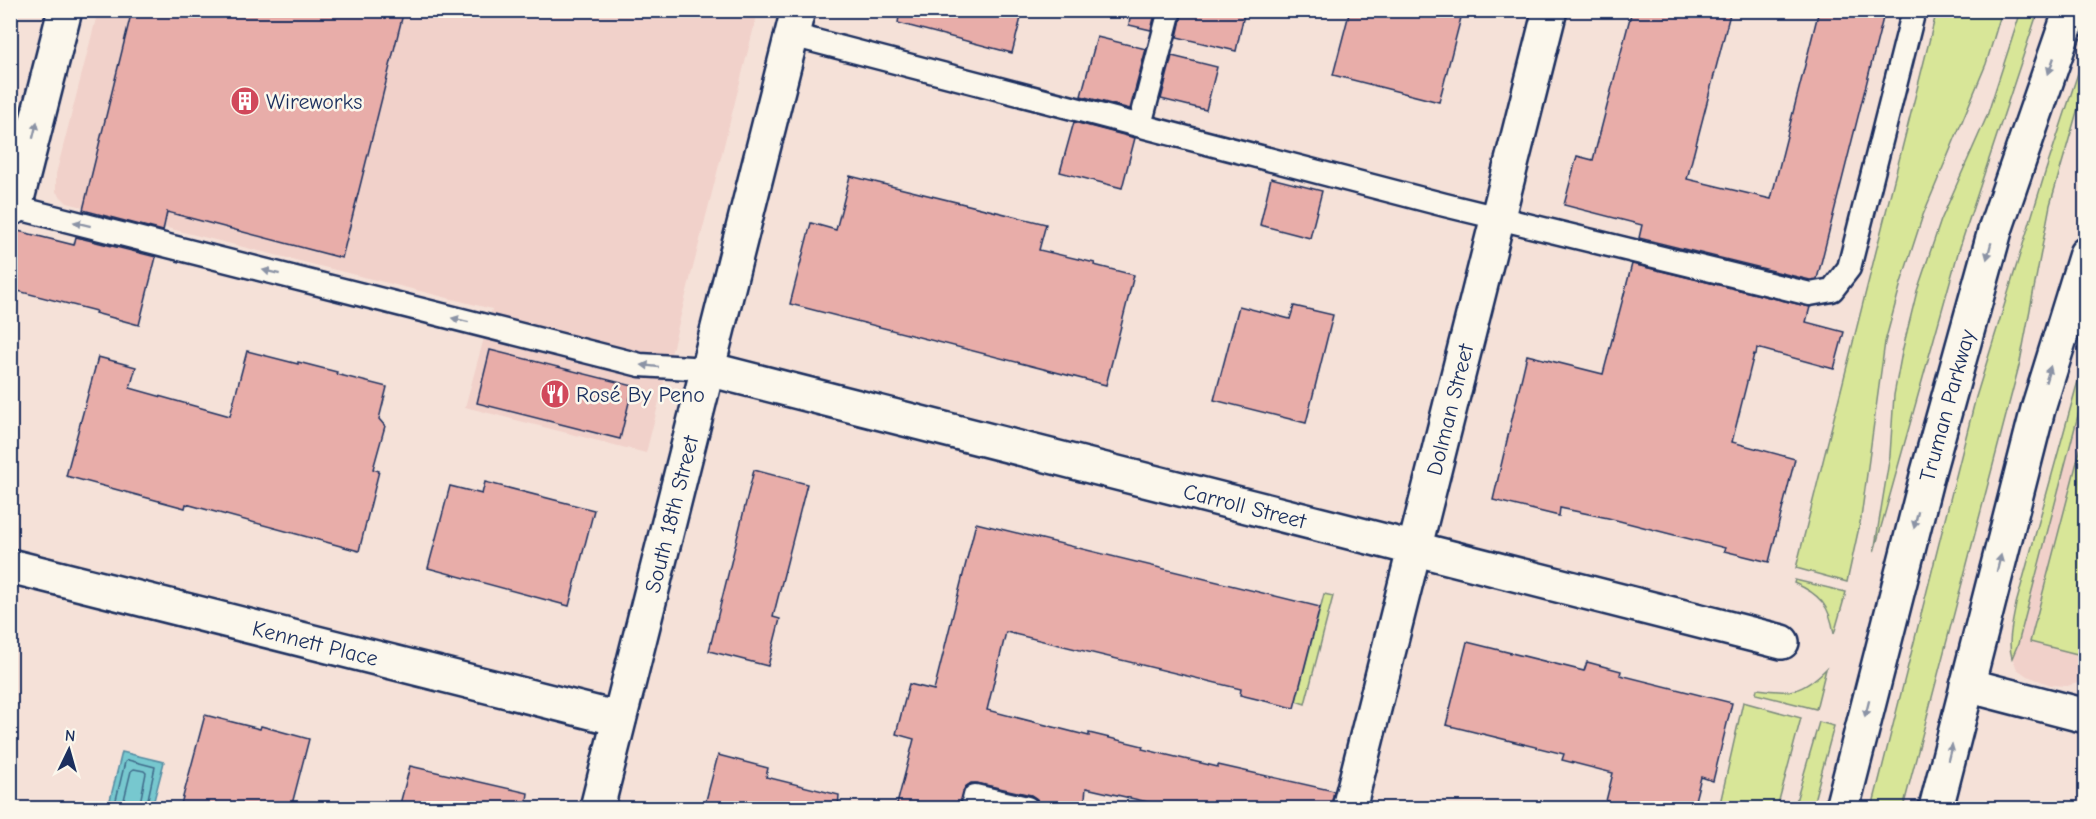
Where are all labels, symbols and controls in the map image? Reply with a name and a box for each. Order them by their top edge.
one-way arrow [2046,57,2055,75]
building icon: Wireworks [229,85,261,117]
place label: Wireworks [266,89,362,115]
one-way arrow [30,121,40,139]
one-way arrow [73,219,92,229]
one-way arrow [1984,242,1993,260]
one-way arrow [262,266,281,276]
one-way arrow [451,314,470,324]
street label: Truman Parkway [1914,327,1981,484]
street label: Dolman Street [1421,341,1480,478]
one-way arrow [640,361,659,371]
one-way arrow [2044,365,2053,383]
restaurant icon: Rosé By Peno [539,378,571,410]
place label: Rosé By Peno [576,382,705,408]
street label: South 18th Street [640,432,704,596]
street label: Carroll Street [1181,478,1310,535]
one-way arrow [1910,510,1920,529]
one-way arrow [1994,554,2004,572]
street label: Kennett Place [250,615,381,672]
one-way arrow [1862,699,1872,718]
north arrow [39,720,99,780]
text: N [64,727,76,745]
one-way arrow [1946,743,1956,761]

